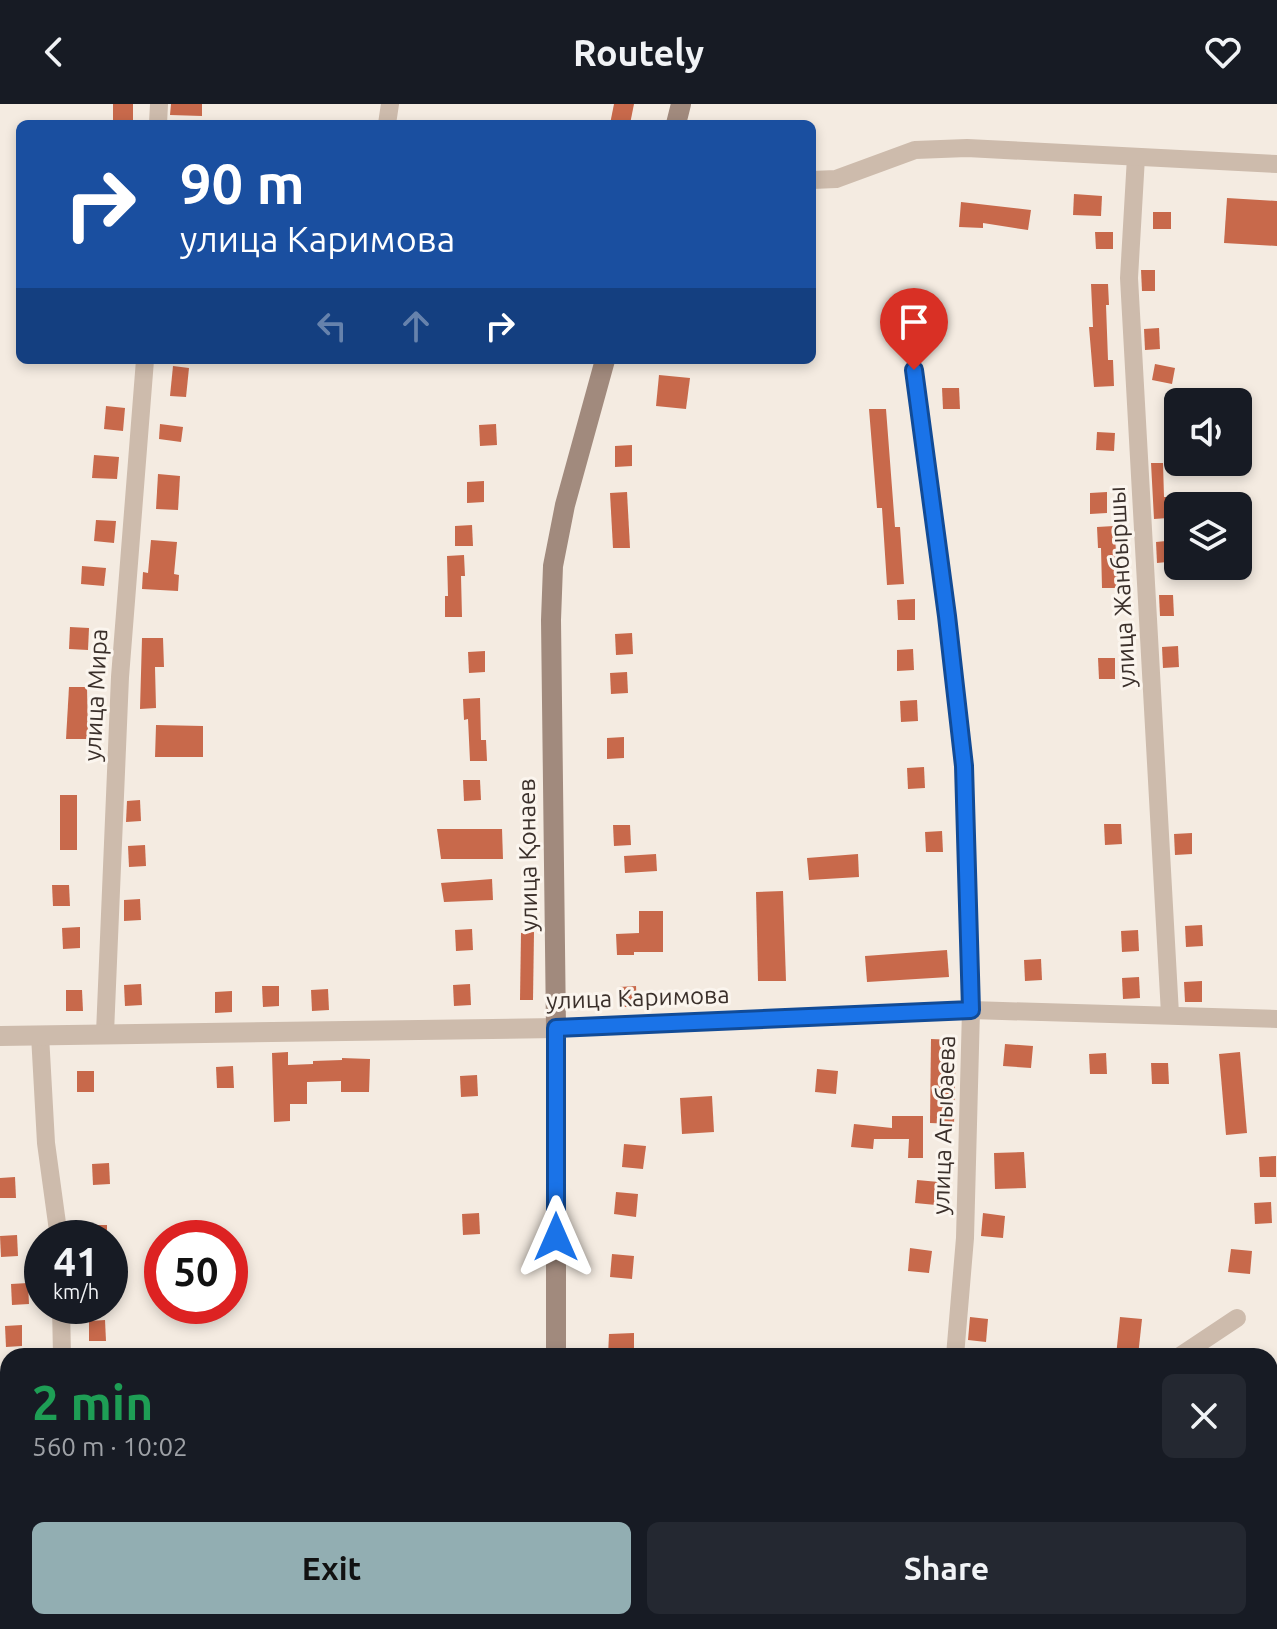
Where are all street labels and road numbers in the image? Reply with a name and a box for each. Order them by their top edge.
street label: улица Жанбыршы [1103,486,1140,688]
street label: улица Мира [79,628,112,762]
street label: улица Қонаев [513,778,542,932]
street label: улица Каримова [546,981,730,1014]
street label: улица Агыбаева [927,1035,960,1215]

